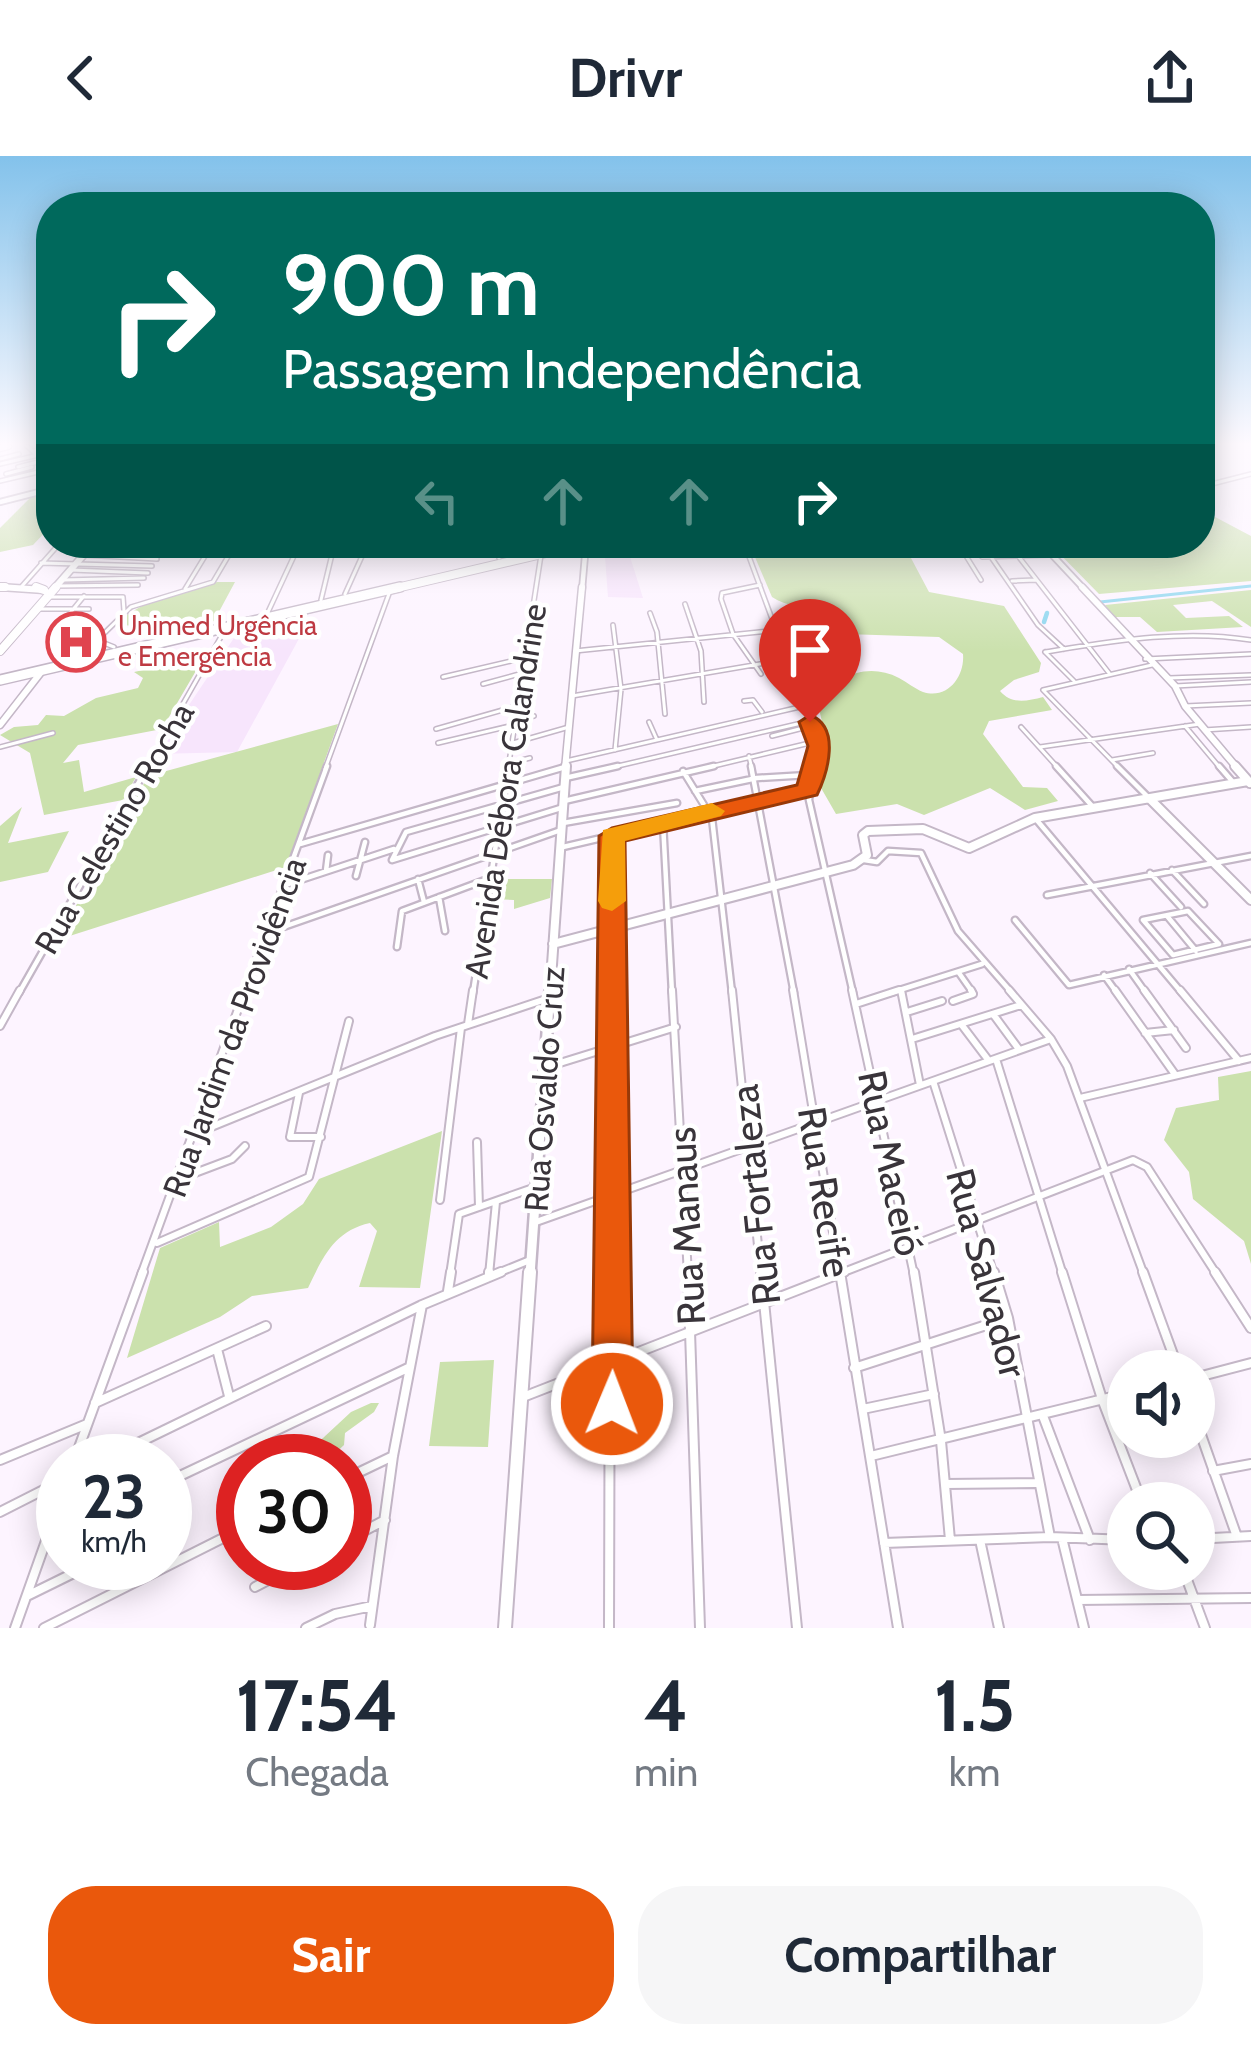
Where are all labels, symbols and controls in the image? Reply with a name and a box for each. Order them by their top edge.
icon: back [48,45,114,111]
text: Drivr [569,45,682,111]
icon: share [1137,45,1203,111]
text: 900 m [282,234,540,336]
icon: right [84,240,240,396]
text: Passagem Independência [282,336,861,402]
icon: left [404,468,470,534]
icon: ahead [530,468,596,534]
icon: ahead [656,468,722,534]
icon: right [782,468,848,534]
pin [759,599,861,722]
street label: Avenida Débora Calandrine [456,601,554,981]
place label: Unimed Urgência e Emergência [118,609,317,673]
hospital icon: Unimed Urgência e Emergência [45,611,107,673]
icon: arrive [777,617,843,683]
street label: Rua Celestino Rocha [26,695,202,961]
street label: Rua Jardim da Providência [154,852,314,1202]
street label: Rua Osvaldo Cruz [515,965,573,1213]
street label: Rua Maceió [848,1066,934,1260]
street label: Rua Fortaleza [720,1082,790,1308]
street label: Rua Recife [788,1103,862,1281]
street label: Rua Manaus [657,1126,715,1326]
street label: Rua Salvador [936,1163,1038,1383]
position arrow [549,1341,675,1467]
map controls [1107,1350,1215,1590]
button: sound [1107,1350,1215,1458]
speed limit sign: 30 [216,1434,372,1590]
text: 23 [82,1460,146,1533]
button: search [1107,1482,1215,1590]
text: km/h [81,1523,147,1560]
text: 17:54 [236,1662,398,1749]
text: 4 [644,1662,689,1749]
text: 1.5 [934,1662,1015,1749]
text: Chegada [245,1748,389,1796]
text: min [634,1748,698,1796]
text: km [949,1748,1001,1796]
button: Sair [48,1886,614,2024]
button: Compartilhar [638,1886,1203,2024]

